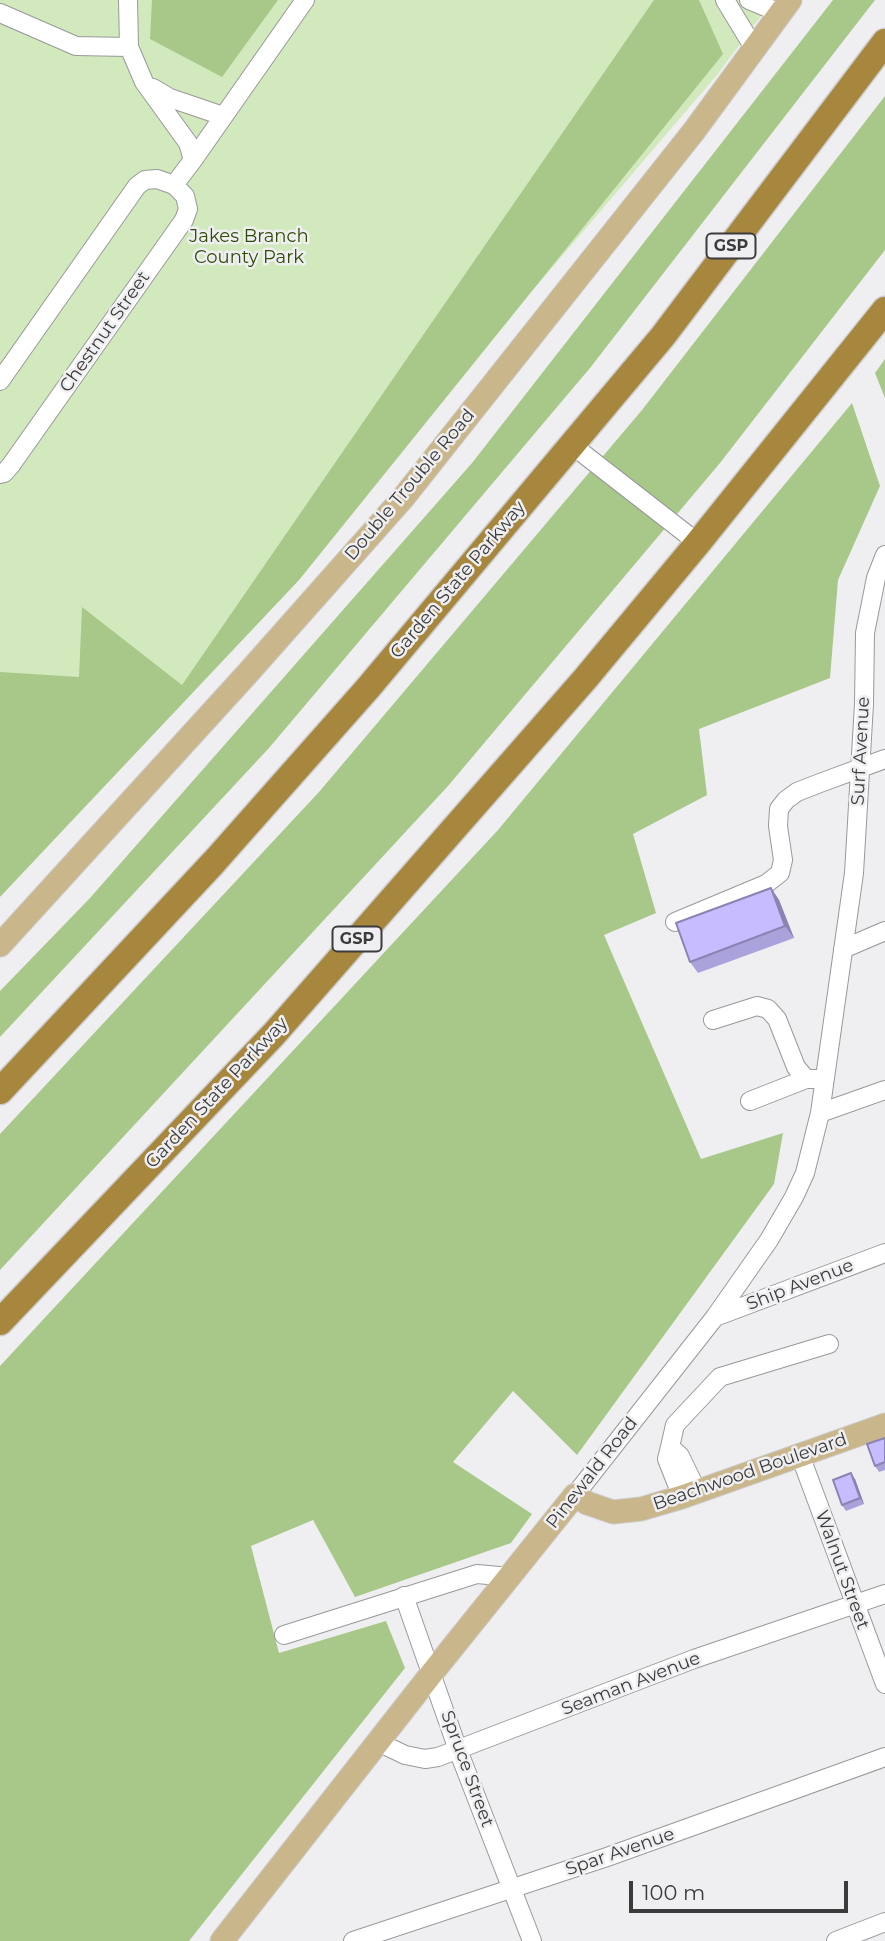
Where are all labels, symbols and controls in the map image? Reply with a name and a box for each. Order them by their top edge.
park label: Jakes Branch County Park [189,226,309,268]
road number: GSP [706,234,756,258]
street label: Chestnut Street [55,267,155,397]
street label: Double Trouble Road [340,405,480,565]
street label: Garden State Parkway [386,497,530,663]
street label: Surf Avenue [847,696,875,806]
road number: GSP [332,926,382,951]
street label: Garden State Parkway [141,1013,293,1173]
street label: Ship Avenue [743,1255,857,1315]
street label: Pinewald Road [542,1413,642,1533]
street label: Beachwood Boulevard [650,1429,850,1515]
street label: Walnut Street [810,1507,874,1633]
street label: Seaman Avenue [559,1648,703,1720]
street label: Spruce Street [436,1708,498,1830]
street label: Spar Avenue [563,1823,677,1881]
scale bar [633,1868,852,1912]
text: 100 m [642,1880,705,1905]

